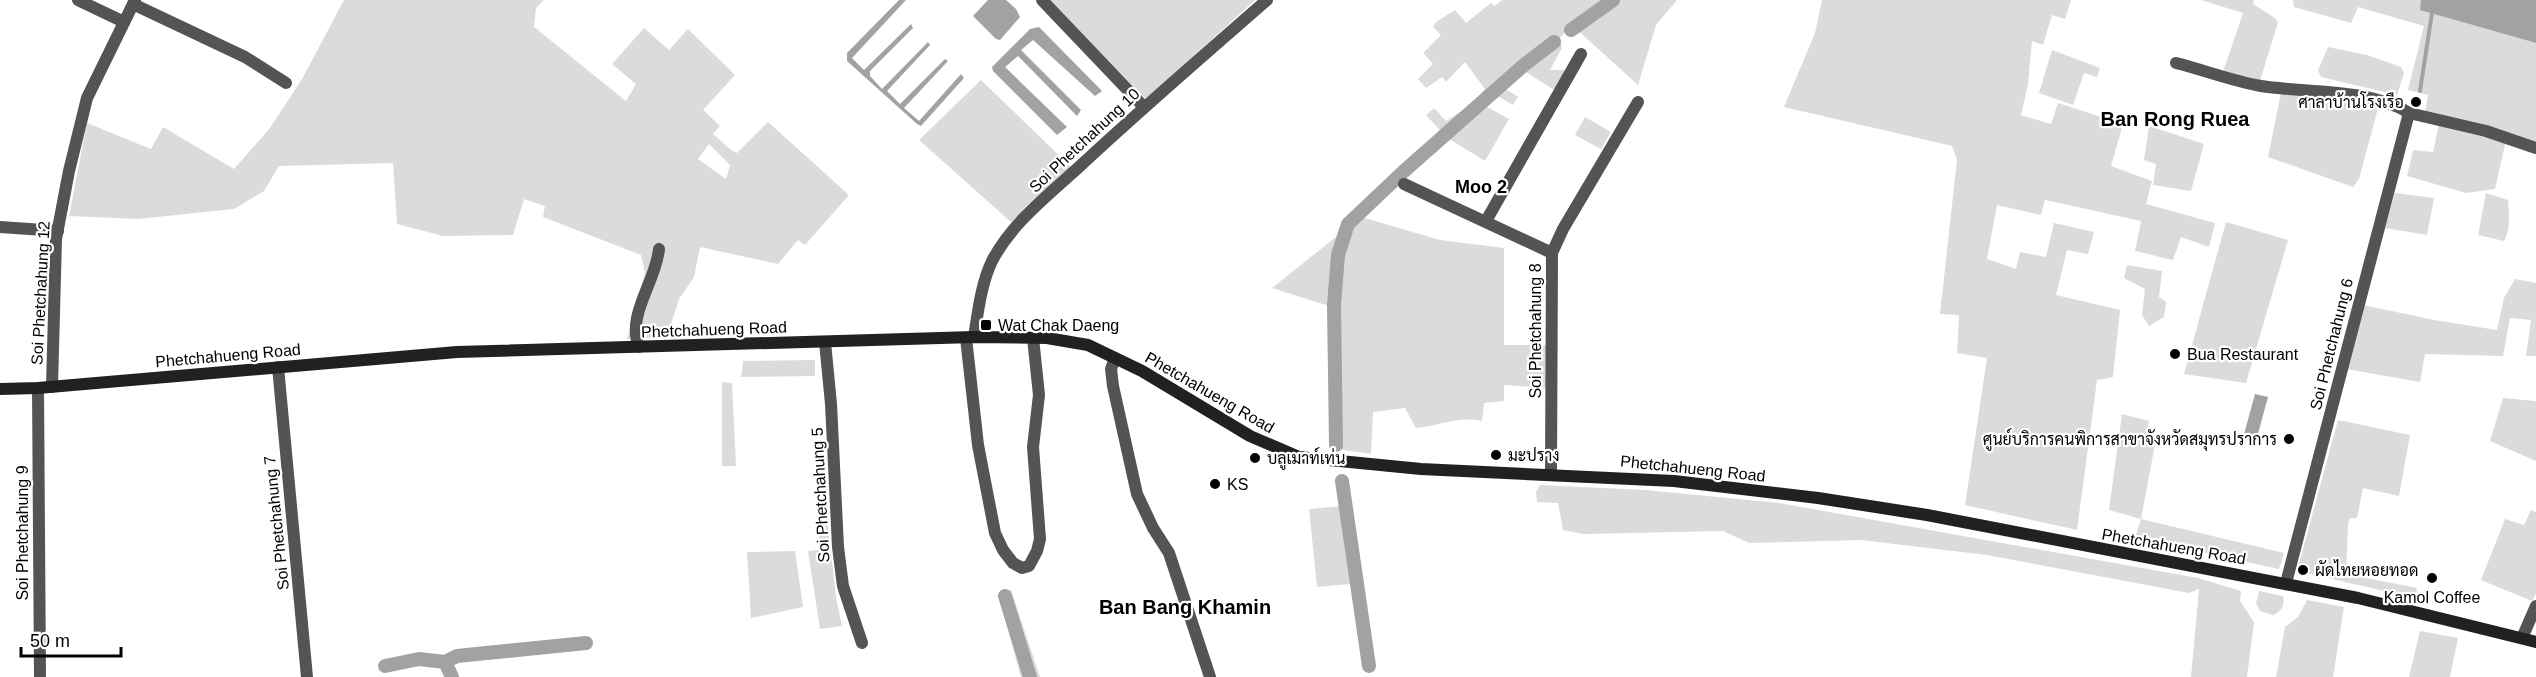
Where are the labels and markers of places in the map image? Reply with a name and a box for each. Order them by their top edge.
place label: ศาลาบ้านโรงเรือ [2298,91,2404,111]
marker: ศาลาบ้านโรงเรือ [2409,95,2423,109]
place label: Wat Chak Daeng [998,317,1119,334]
marker: Wat Chak Daeng [979,318,993,332]
place label: Bua Restaurant [2187,346,2299,363]
marker: Bua Restaurant [2168,347,2182,361]
place label: ศูนย์บริการคนพิการสาขาจังหวัดสมุทรปราการ [1983,427,2277,451]
marker: ศูนย์บริการคนพิการสาขาจังหวัดสมุทรปราการ [2282,432,2296,446]
place label: บลูเมาท์เท่น [1267,446,1345,470]
place label: มะปราง [1508,447,1560,464]
marker: มะปราง [1489,448,1503,462]
marker: บลูเมาท์เท่น [1248,451,1262,465]
place label: KS [1227,476,1248,493]
marker: KS [1208,477,1222,491]
place label: ผัดไทยหอยทอด [2315,559,2418,579]
marker: ผัดไทยหอยทอด [2296,563,2310,577]
marker: Kamol Coffee [2425,571,2439,585]
place label: Kamol Coffee [2384,589,2480,606]

